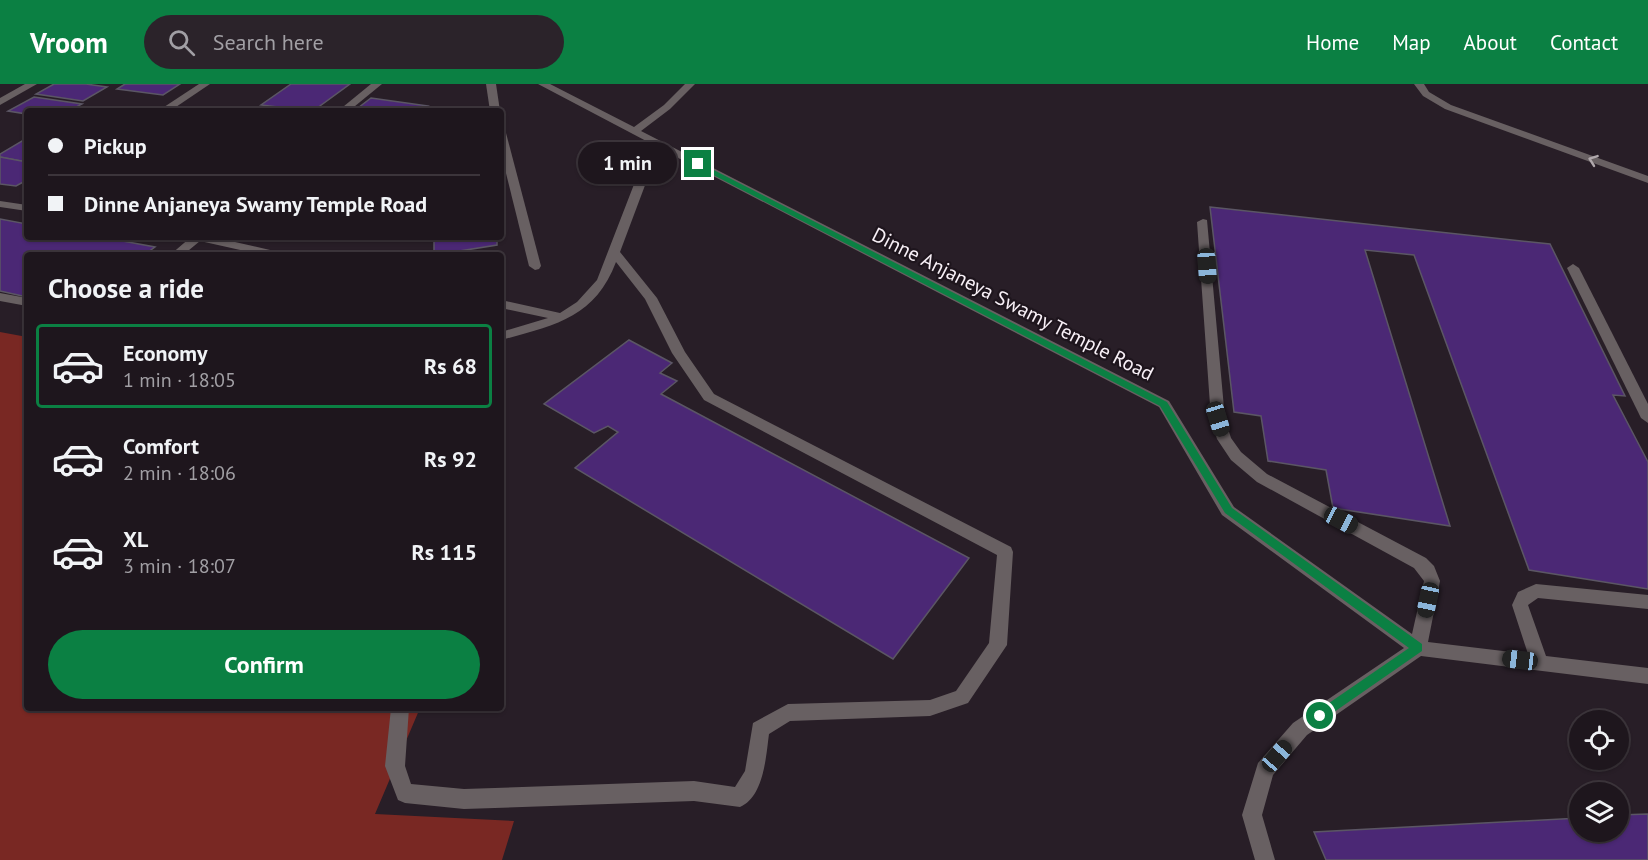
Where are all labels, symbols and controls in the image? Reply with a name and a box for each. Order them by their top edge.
search box [144,15,564,69]
text: Vroom [30,24,108,61]
icon: search [165,26,198,59]
text: Search here [213,28,324,56]
text: Home [1306,29,1359,56]
text: Map [1392,29,1431,56]
text: About [1464,29,1517,56]
text: Contact [1550,29,1618,56]
text: Pickup [84,132,147,160]
callout: 1 min [578,143,677,185]
text: 1 min [603,150,652,176]
route end [684,150,711,177]
one-way arrow [1588,154,1599,167]
text: Dinne Anjaneya Swamy Temple Road [84,190,427,218]
street label: Dinne Anjaneya Swamy Temple Road [868,221,1158,387]
car [1197,247,1217,285]
text: Choose a ride [48,271,204,305]
icon: car [51,339,105,393]
text: Economy [123,339,207,367]
text: Rs 68 [424,352,477,380]
text: 1 min · 18:05 [123,367,236,393]
car [1204,399,1232,439]
icon: car [51,432,105,486]
text: Comfort [123,432,199,460]
text: Rs 92 [424,445,477,473]
text: 2 min · 18:06 [123,460,236,486]
car [1321,504,1361,536]
icon: car [51,525,105,579]
text: XL [123,525,148,553]
text: Rs 115 [411,538,477,566]
text: 3 min · 18:07 [123,553,236,579]
car [1415,581,1441,619]
button: Confirm [48,630,480,699]
car [1501,649,1539,671]
route start [1306,702,1333,729]
map controls [1569,710,1629,842]
button: locate [1569,710,1629,770]
car [1258,737,1296,775]
button: layers [1569,782,1629,842]

